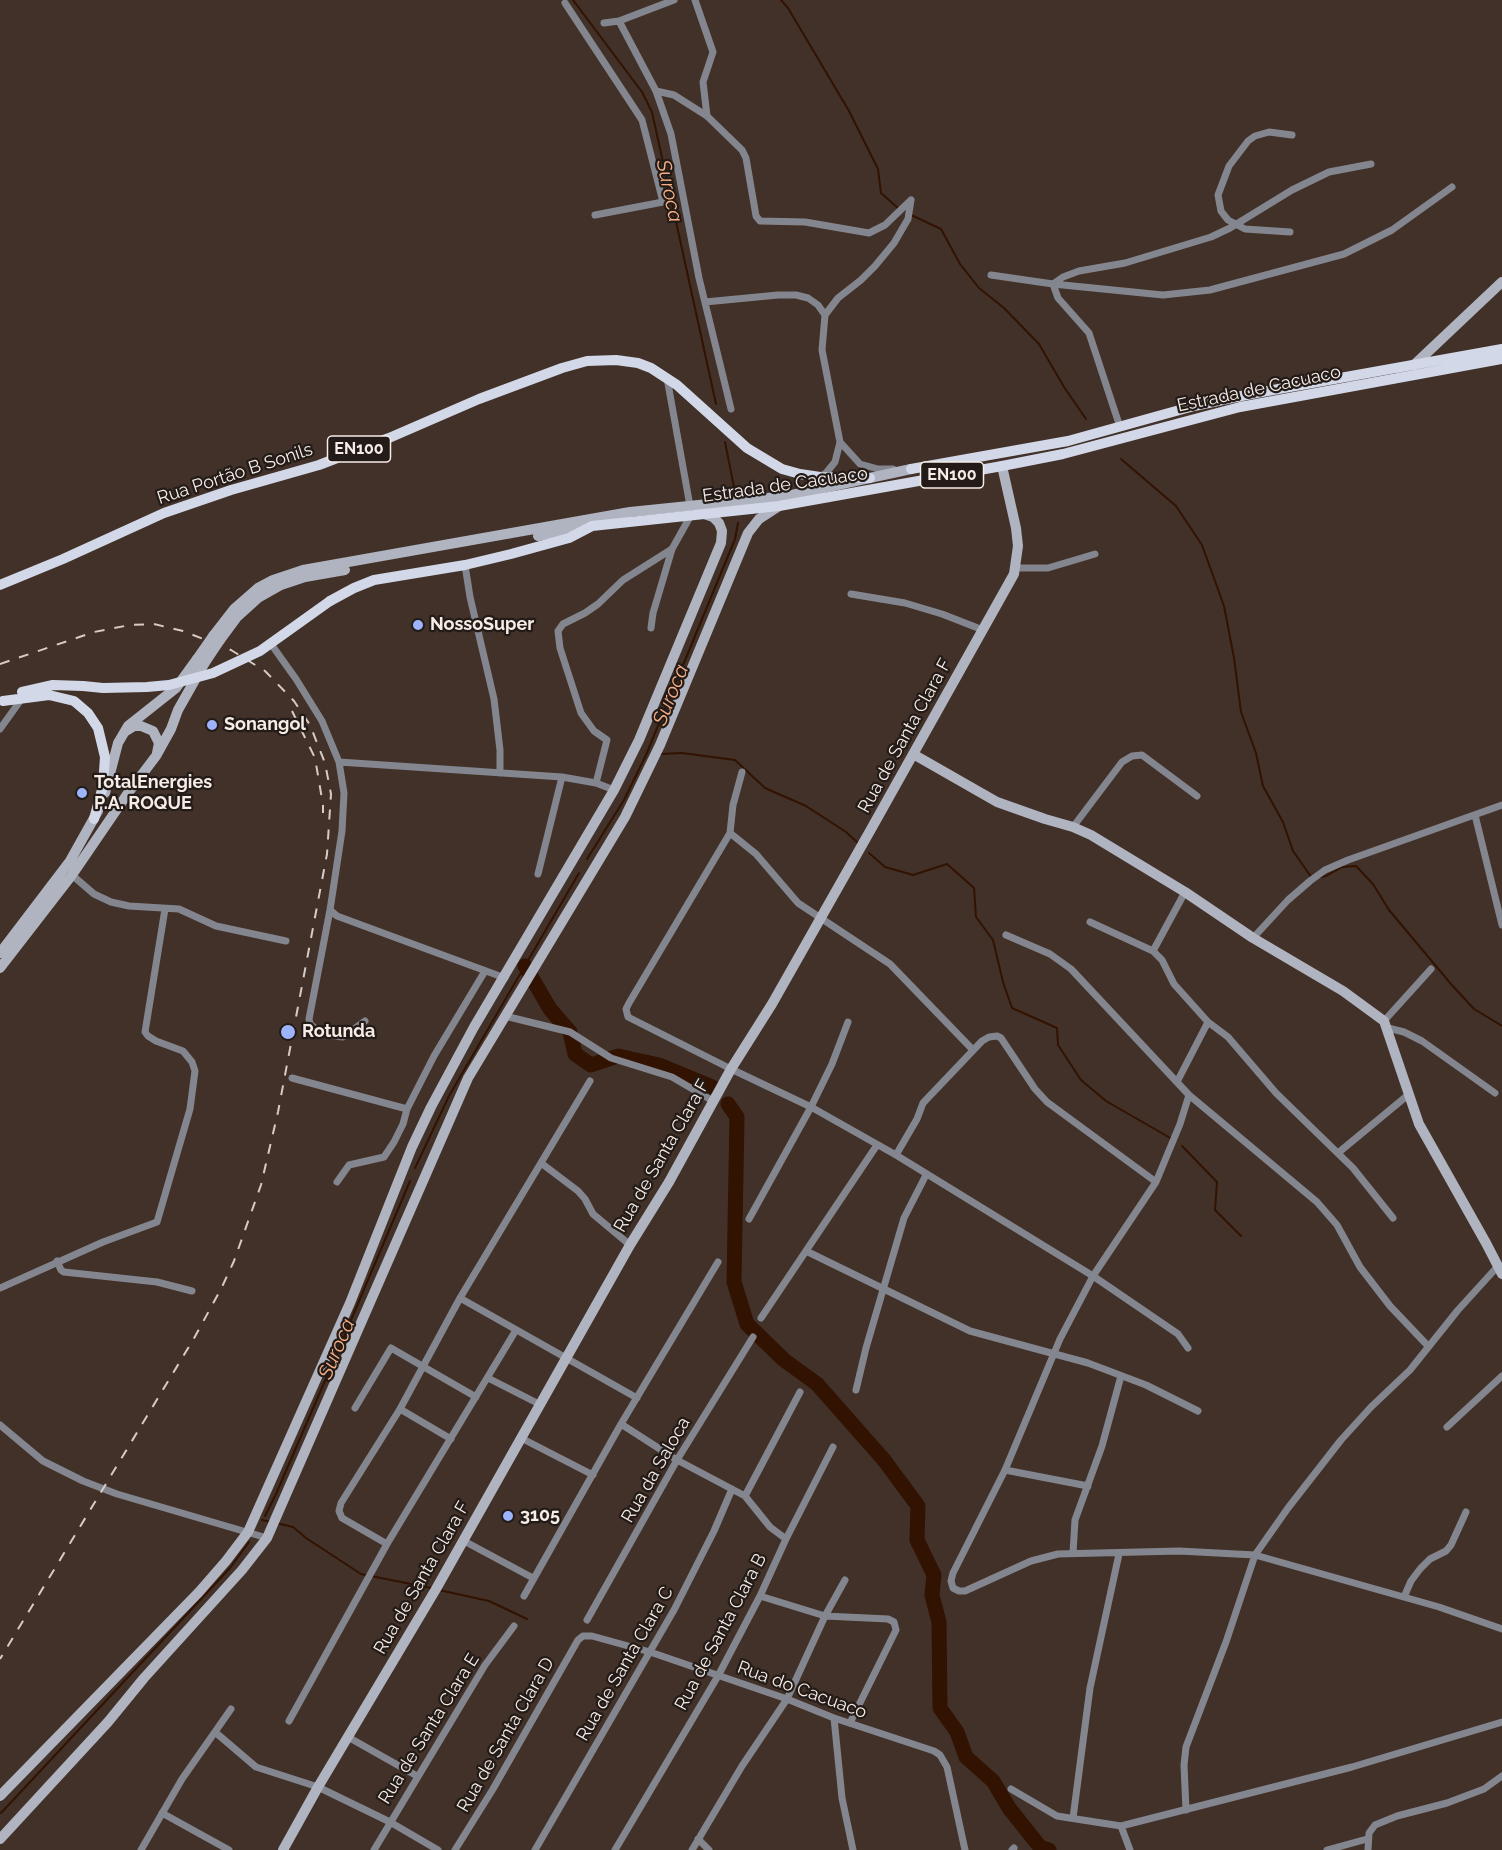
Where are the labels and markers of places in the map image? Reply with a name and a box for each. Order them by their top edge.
place label: NossoSuper [430,614,534,636]
marker: NossoSuper [411,618,425,632]
place label: Sonangol [224,714,306,736]
marker: Sonangol [205,718,219,732]
place label: TotalEnergies P.A. ROQUE [94,772,212,814]
marker: TotalEnergies P.A. ROQUE [75,786,89,800]
place label: Rotunda [302,1021,375,1043]
marker: Rotunda [279,1023,297,1041]
place label: 3105 [520,1505,560,1527]
marker: 3105 [501,1509,515,1523]

